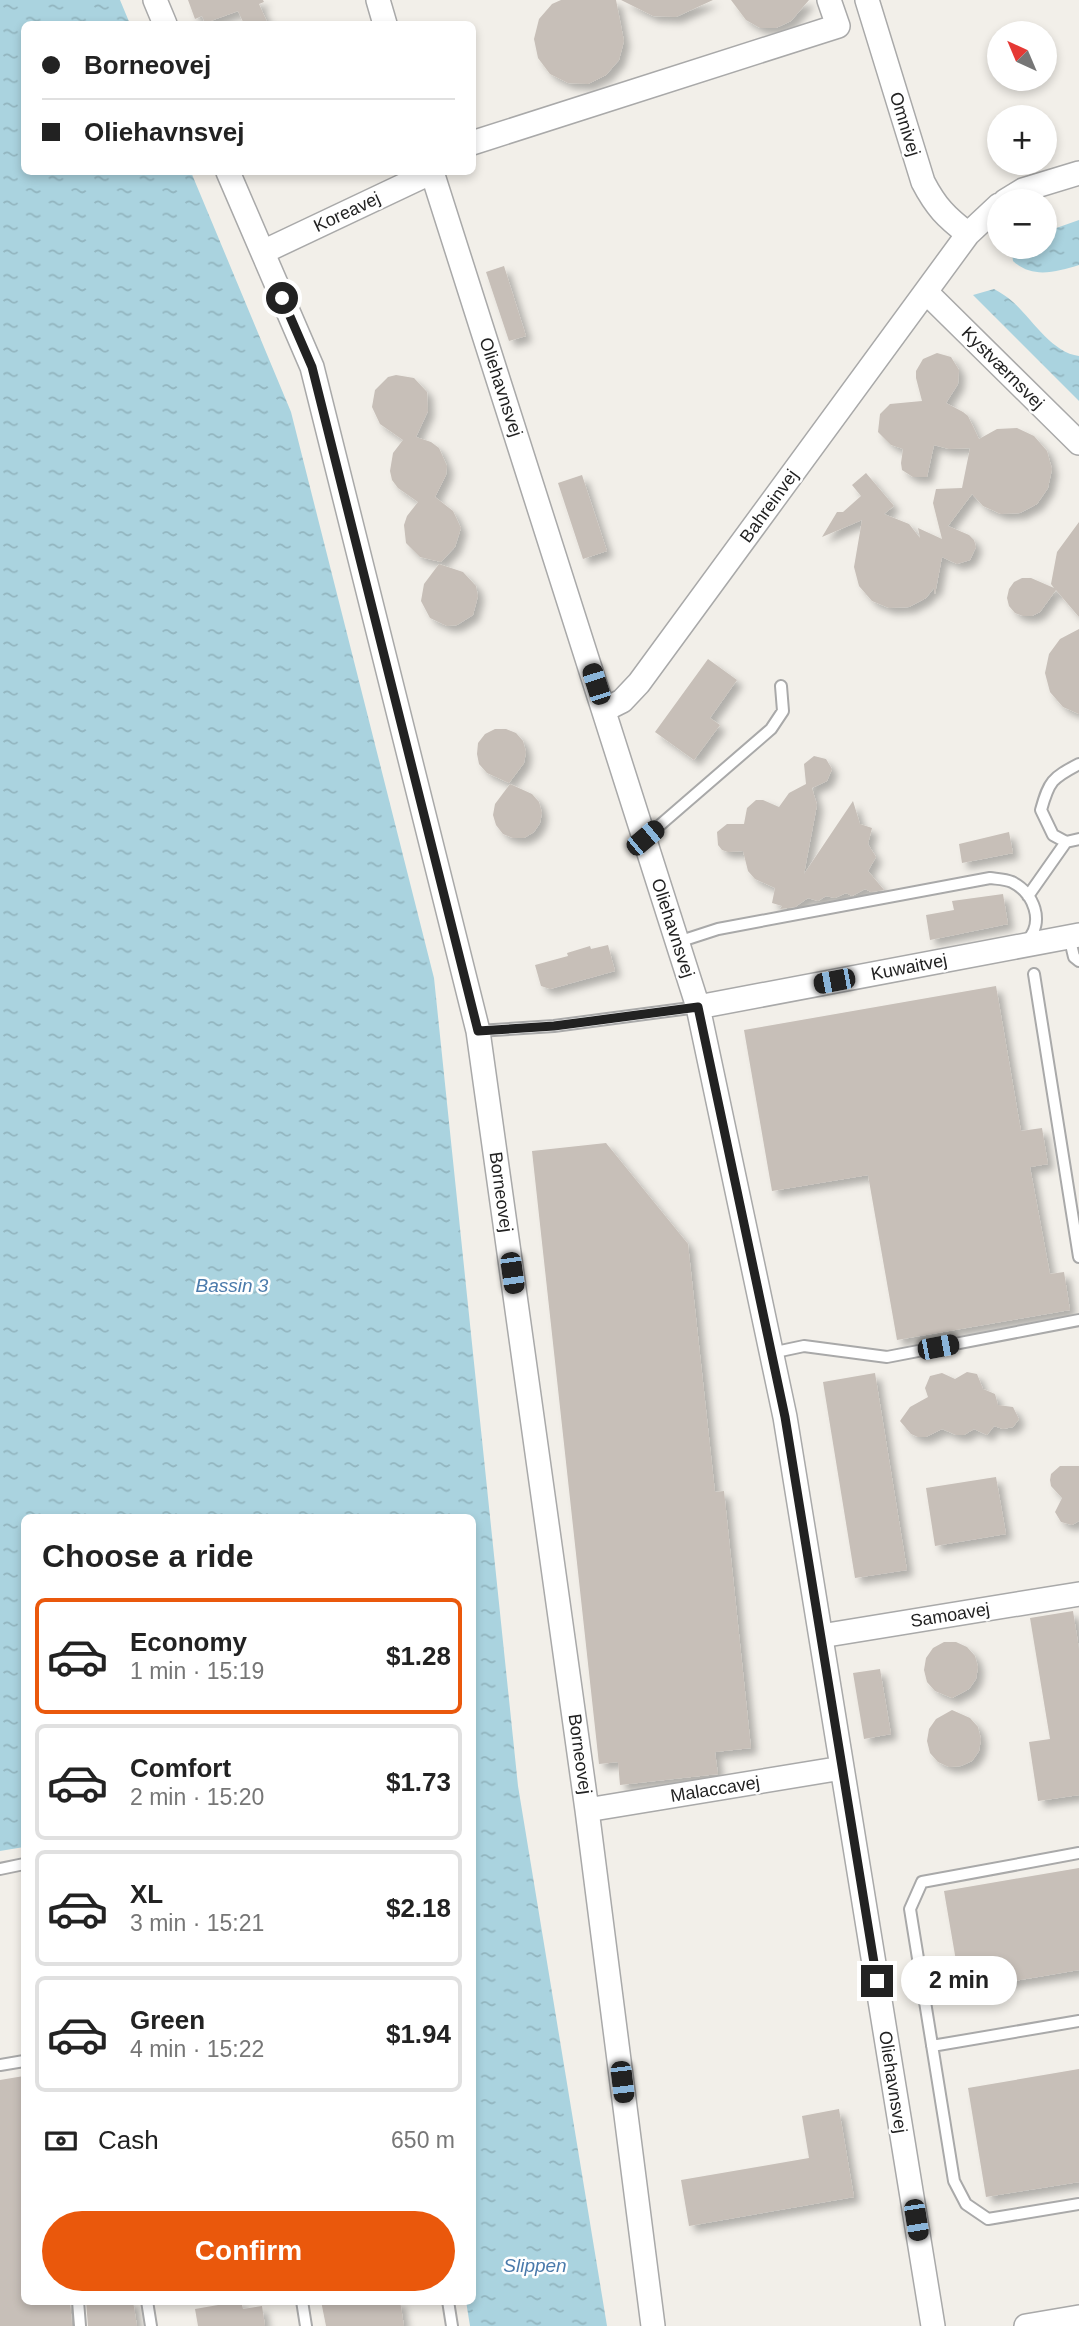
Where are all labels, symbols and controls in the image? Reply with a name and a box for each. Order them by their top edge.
north arrow [987,21,1057,91]
map controls [987,21,1057,259]
text: Borneovej [84,50,211,80]
street label: Omnivej [886,90,924,158]
button: + [987,105,1057,175]
text: Oliehavnsvej [84,117,244,147]
street label: Koreavej [311,188,383,236]
button: − [987,189,1057,259]
route start [266,282,298,314]
street label: Kystværnsvej [958,323,1048,413]
street label: Oliehavnsvej [476,335,526,439]
street label: Bahreinvej [736,466,802,546]
car [580,661,613,707]
car [623,816,668,860]
street label: Oliehavnsvej [648,876,698,980]
street label: Kuwaitvej [869,950,949,984]
car [812,967,857,995]
street label: Borneovej [485,1150,517,1234]
car [499,1251,526,1295]
water label: Bassin 3 [196,1275,269,1296]
car [916,1333,961,1361]
text: Choose a ride [42,1538,254,1574]
street label: Samoavej [909,1599,991,1631]
icon: car [46,1625,109,1688]
text: Economy [130,1627,247,1657]
text: $1.28 [386,1641,451,1671]
text: 1 min · 15:19 [130,1658,264,1684]
street label: Borneovej [564,1712,596,1796]
icon: car [46,1751,109,1814]
text: Comfort [130,1753,231,1783]
text: $1.73 [386,1767,451,1797]
street label: Malaccavej [669,1772,761,1806]
text: 2 min · 15:20 [130,1784,264,1810]
icon: car [46,1877,109,1940]
text: XL [130,1879,163,1909]
text: $2.18 [386,1893,451,1923]
text: 3 min · 15:21 [130,1910,264,1936]
callout: 2 min [902,1956,1017,2006]
route end [861,1965,893,1997]
text: 2 min [929,1967,989,1993]
icon: car [46,2003,109,2066]
text: Green [130,2005,205,2035]
text: $1.94 [386,2019,451,2049]
street label: Oliehavnsvej [875,2030,911,2134]
text: 4 min · 15:22 [130,2036,264,2062]
car [610,2060,635,2104]
icon: cash [42,2122,80,2160]
text: Cash [98,2125,159,2155]
text: 650 m [391,2127,455,2153]
car [903,2198,930,2242]
button: Confirm [42,2211,455,2291]
water label: Slippen [503,2255,567,2276]

